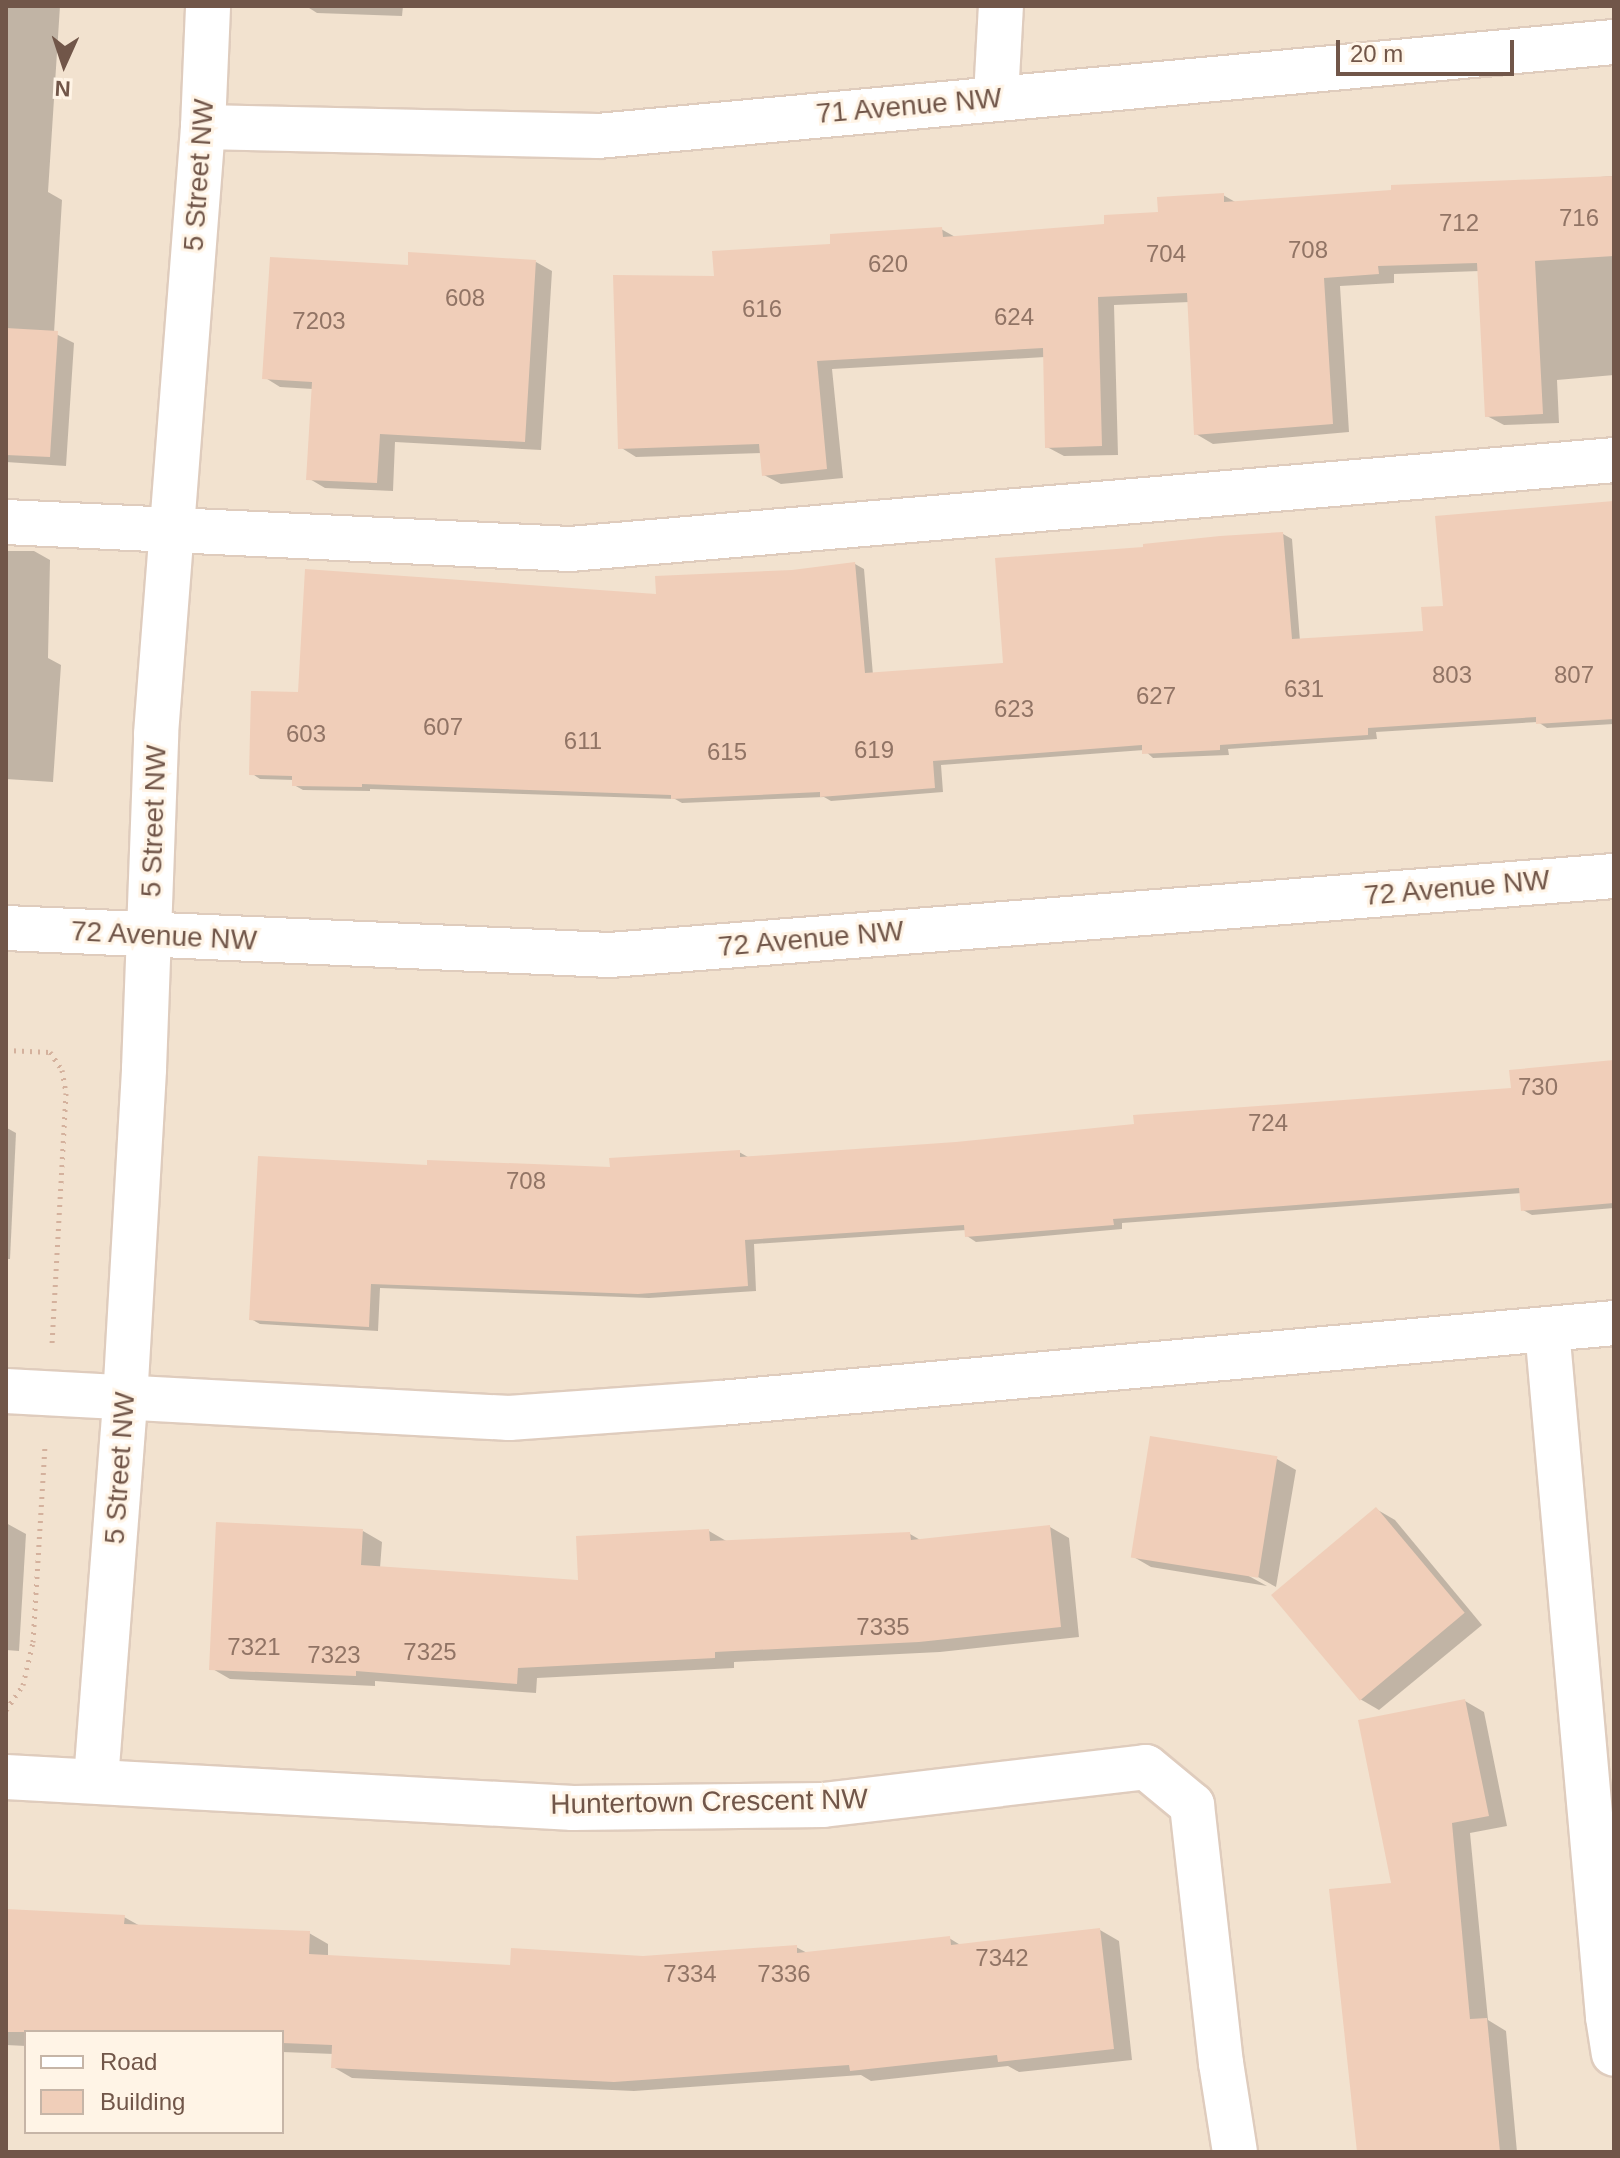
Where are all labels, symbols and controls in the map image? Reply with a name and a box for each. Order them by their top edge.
north arrow [24,24,104,104]
scale bar [1340,24,1518,74]
text: 20 m [1350,40,1403,67]
text: N [54,76,71,101]
street label: 71 Avenue NW [814,81,1004,131]
street label: 5 Street NW [177,98,221,252]
house number: 716 [1559,204,1599,232]
house number: 712 [1439,209,1479,237]
house number: 708 [1288,236,1328,264]
house number: 704 [1146,240,1186,268]
house number: 620 [868,250,908,278]
house number: 608 [445,284,485,312]
house number: 616 [742,295,782,323]
house number: 624 [994,303,1034,331]
house number: 7203 [292,307,346,335]
house number: 803 [1432,661,1472,689]
house number: 807 [1554,661,1594,689]
house number: 631 [1284,675,1324,703]
house number: 627 [1136,682,1176,710]
house number: 623 [994,695,1034,723]
house number: 607 [423,713,463,741]
house number: 603 [286,720,326,748]
house number: 611 [564,727,602,755]
house number: 619 [854,736,894,764]
house number: 615 [707,738,747,766]
street label: 5 Street NW [135,744,173,898]
street label: 72 Avenue NW [1362,863,1552,913]
street label: 72 Avenue NW [69,914,259,958]
street label: 72 Avenue NW [716,914,906,964]
house number: 730 [1518,1073,1558,1101]
house number: 724 [1248,1109,1288,1137]
house number: 708 [506,1167,546,1195]
street label: 5 Street NW [98,1391,142,1545]
house number: 7335 [856,1613,910,1641]
house number: 7321 [227,1633,281,1661]
house number: 7325 [403,1638,457,1666]
house number: 7323 [307,1641,361,1669]
street label: Huntertown Crescent NW [550,1782,868,1822]
house number: 7342 [975,1944,1029,1972]
house number: 7334 [663,1960,717,1988]
house number: 7336 [757,1960,811,1988]
legend [24,2030,284,2134]
text: Road [100,2048,157,2075]
text: Building [100,2088,185,2115]

